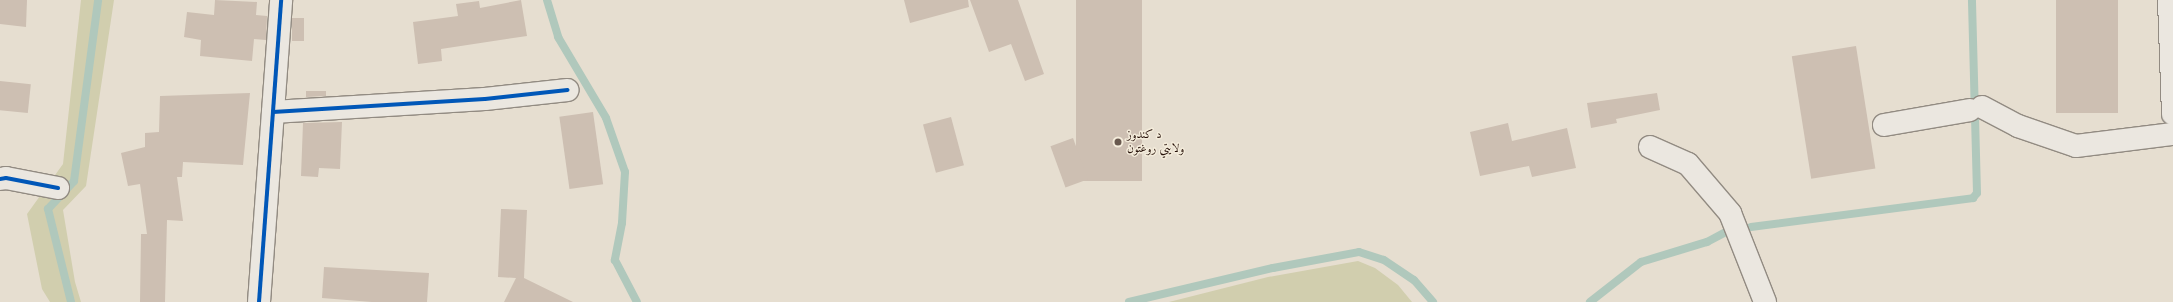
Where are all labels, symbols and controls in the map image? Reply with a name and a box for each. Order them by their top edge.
place label: د کندوز ولایتي روغتون [1127,128,1184,156]
marker: د کندوز ولایتي روغتون [1112,136,1124,148]

